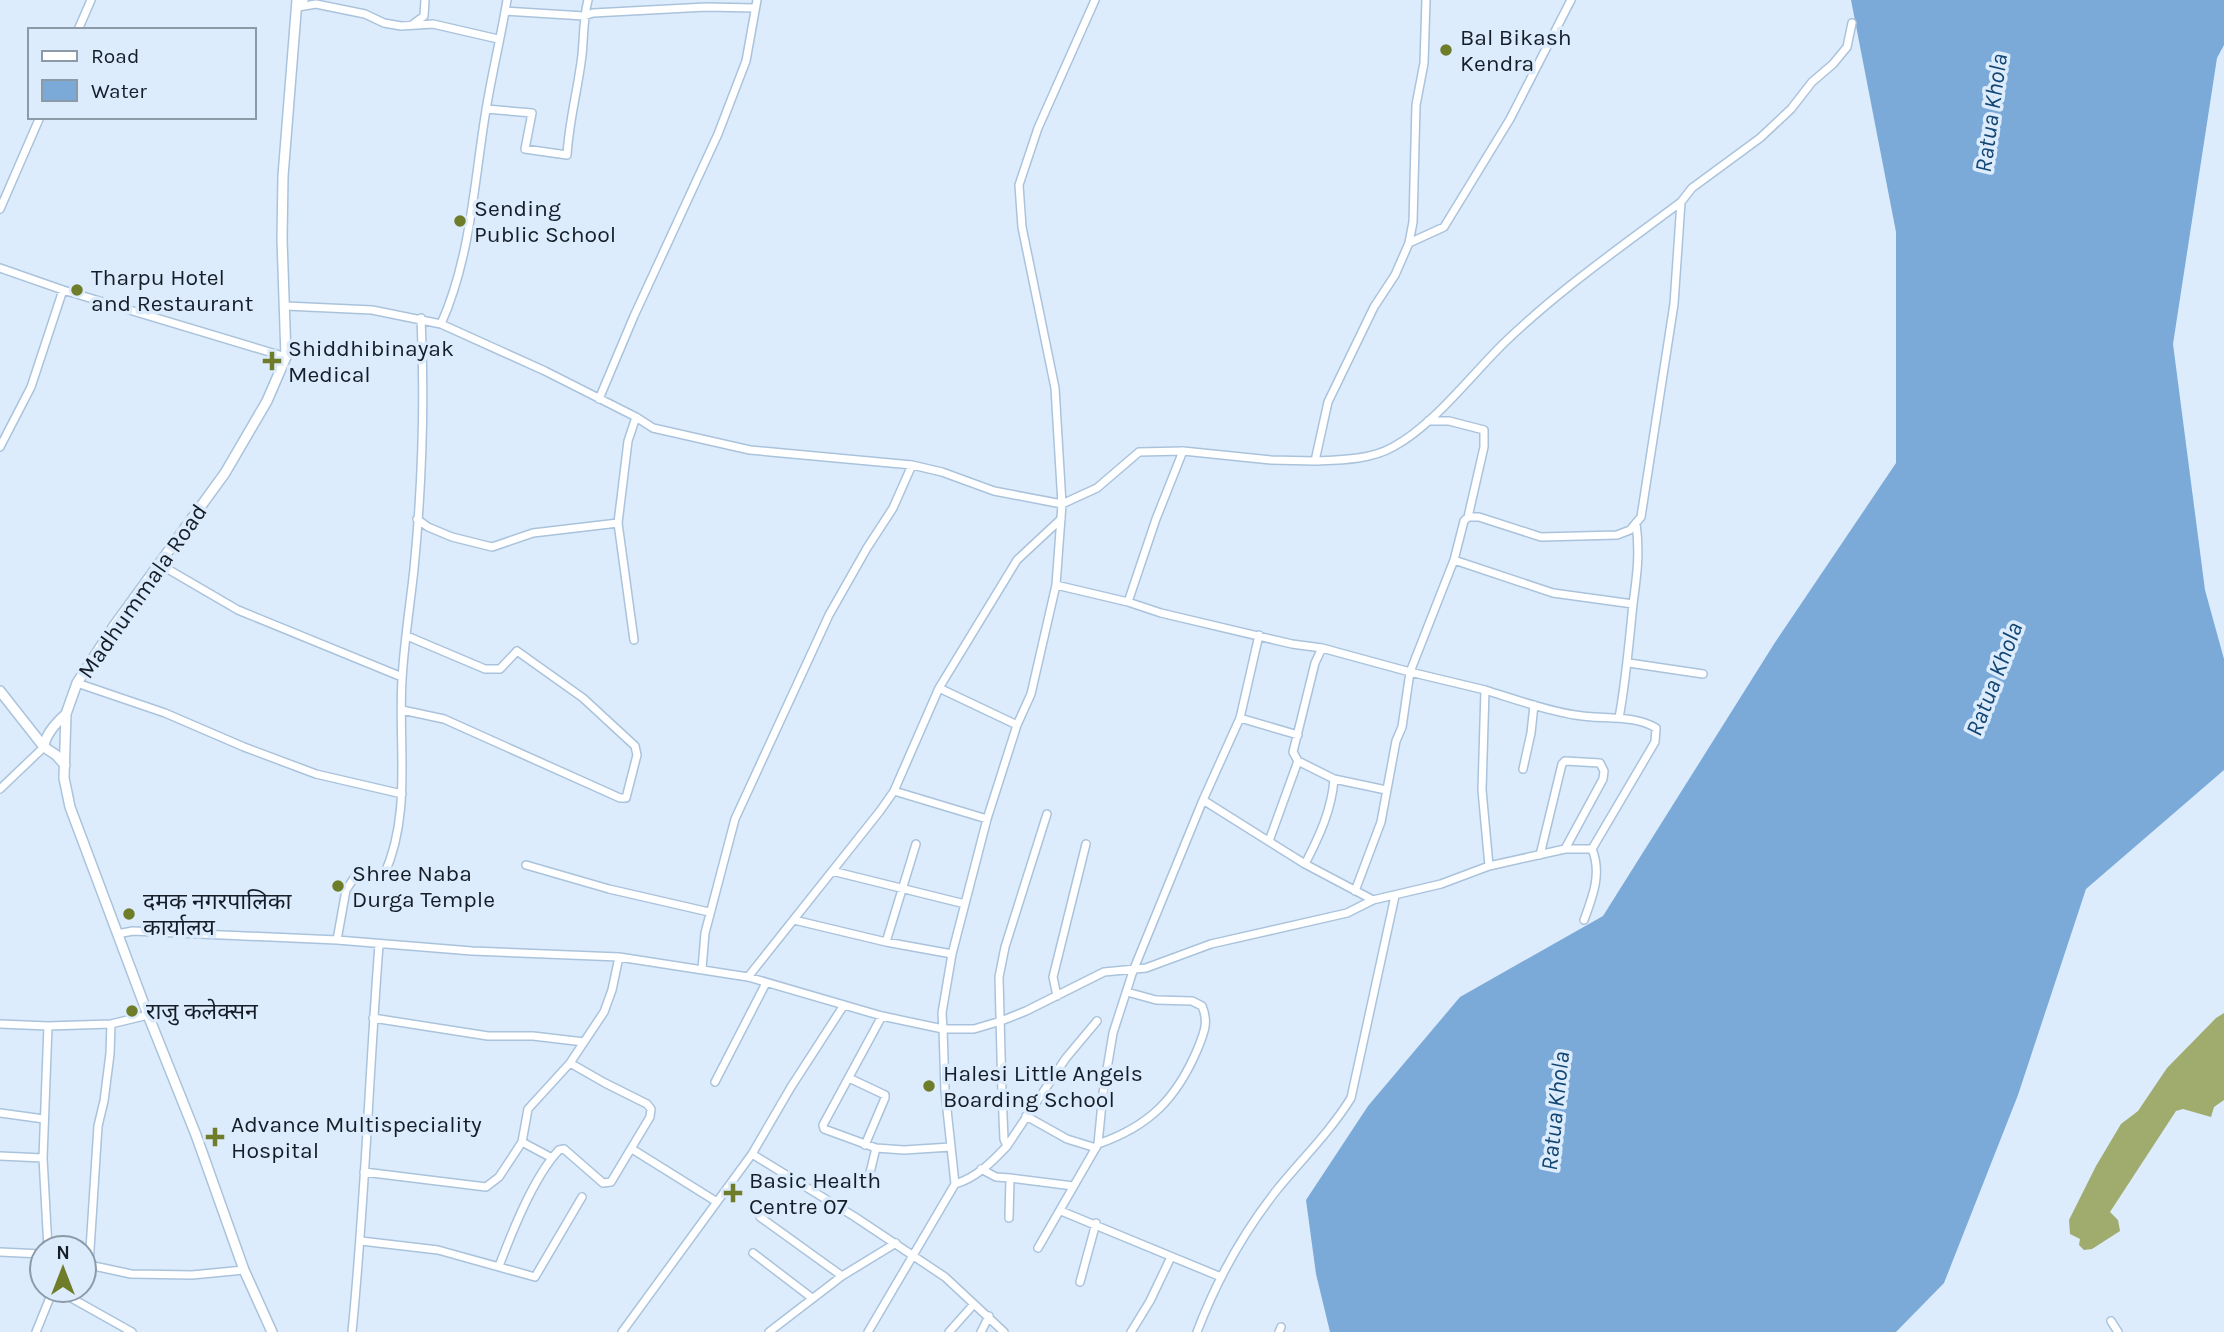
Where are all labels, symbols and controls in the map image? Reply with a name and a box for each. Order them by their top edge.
place label: Bal Bikash Kendra [1460,24,1572,77]
legend [28,28,256,119]
marker: Bal Bikash Kendra [1438,42,1454,58]
text: Road [91,44,139,68]
water label: Ratua Khola [1969,52,2013,174]
text: Water [91,79,147,103]
place label: Sending Public School [474,195,616,248]
marker: Sending Public School [452,213,468,229]
place label: Tharpu Hotel and Restaurant [91,264,254,317]
marker: Tharpu Hotel and Restaurant [69,282,85,298]
place label: Shiddhibinayak Medical [288,335,454,388]
marker: Shiddhibinayak Medical [262,351,282,371]
street label: Madhummala Road [72,499,213,684]
water label: Ratua Khola [1959,618,2029,740]
place label: Shree Naba Durga Temple [352,860,495,913]
marker: Shree Naba Durga Temple [330,878,346,894]
place label: दमक नगरपालिका कार्यालय [143,888,292,941]
marker: दमक नगरपालिका कार्यालय [121,906,137,922]
place label: राजु कलेक्सन [146,998,259,1026]
marker: राजु कलेक्सन [124,1003,140,1019]
water label: Ratua Khola [1535,1050,1575,1172]
place label: Halesi Little Angels Boarding School [943,1060,1143,1113]
marker: Halesi Little Angels Boarding School [921,1078,937,1094]
place label: Advance Multispeciality Hospital [231,1111,482,1164]
marker: Advance Multispeciality Hospital [205,1127,225,1147]
place label: Basic Health Centre 07 [749,1167,881,1220]
marker: Basic Health Centre 07 [723,1183,743,1203]
north arrow [28,1234,98,1304]
text: N [56,1242,70,1264]

